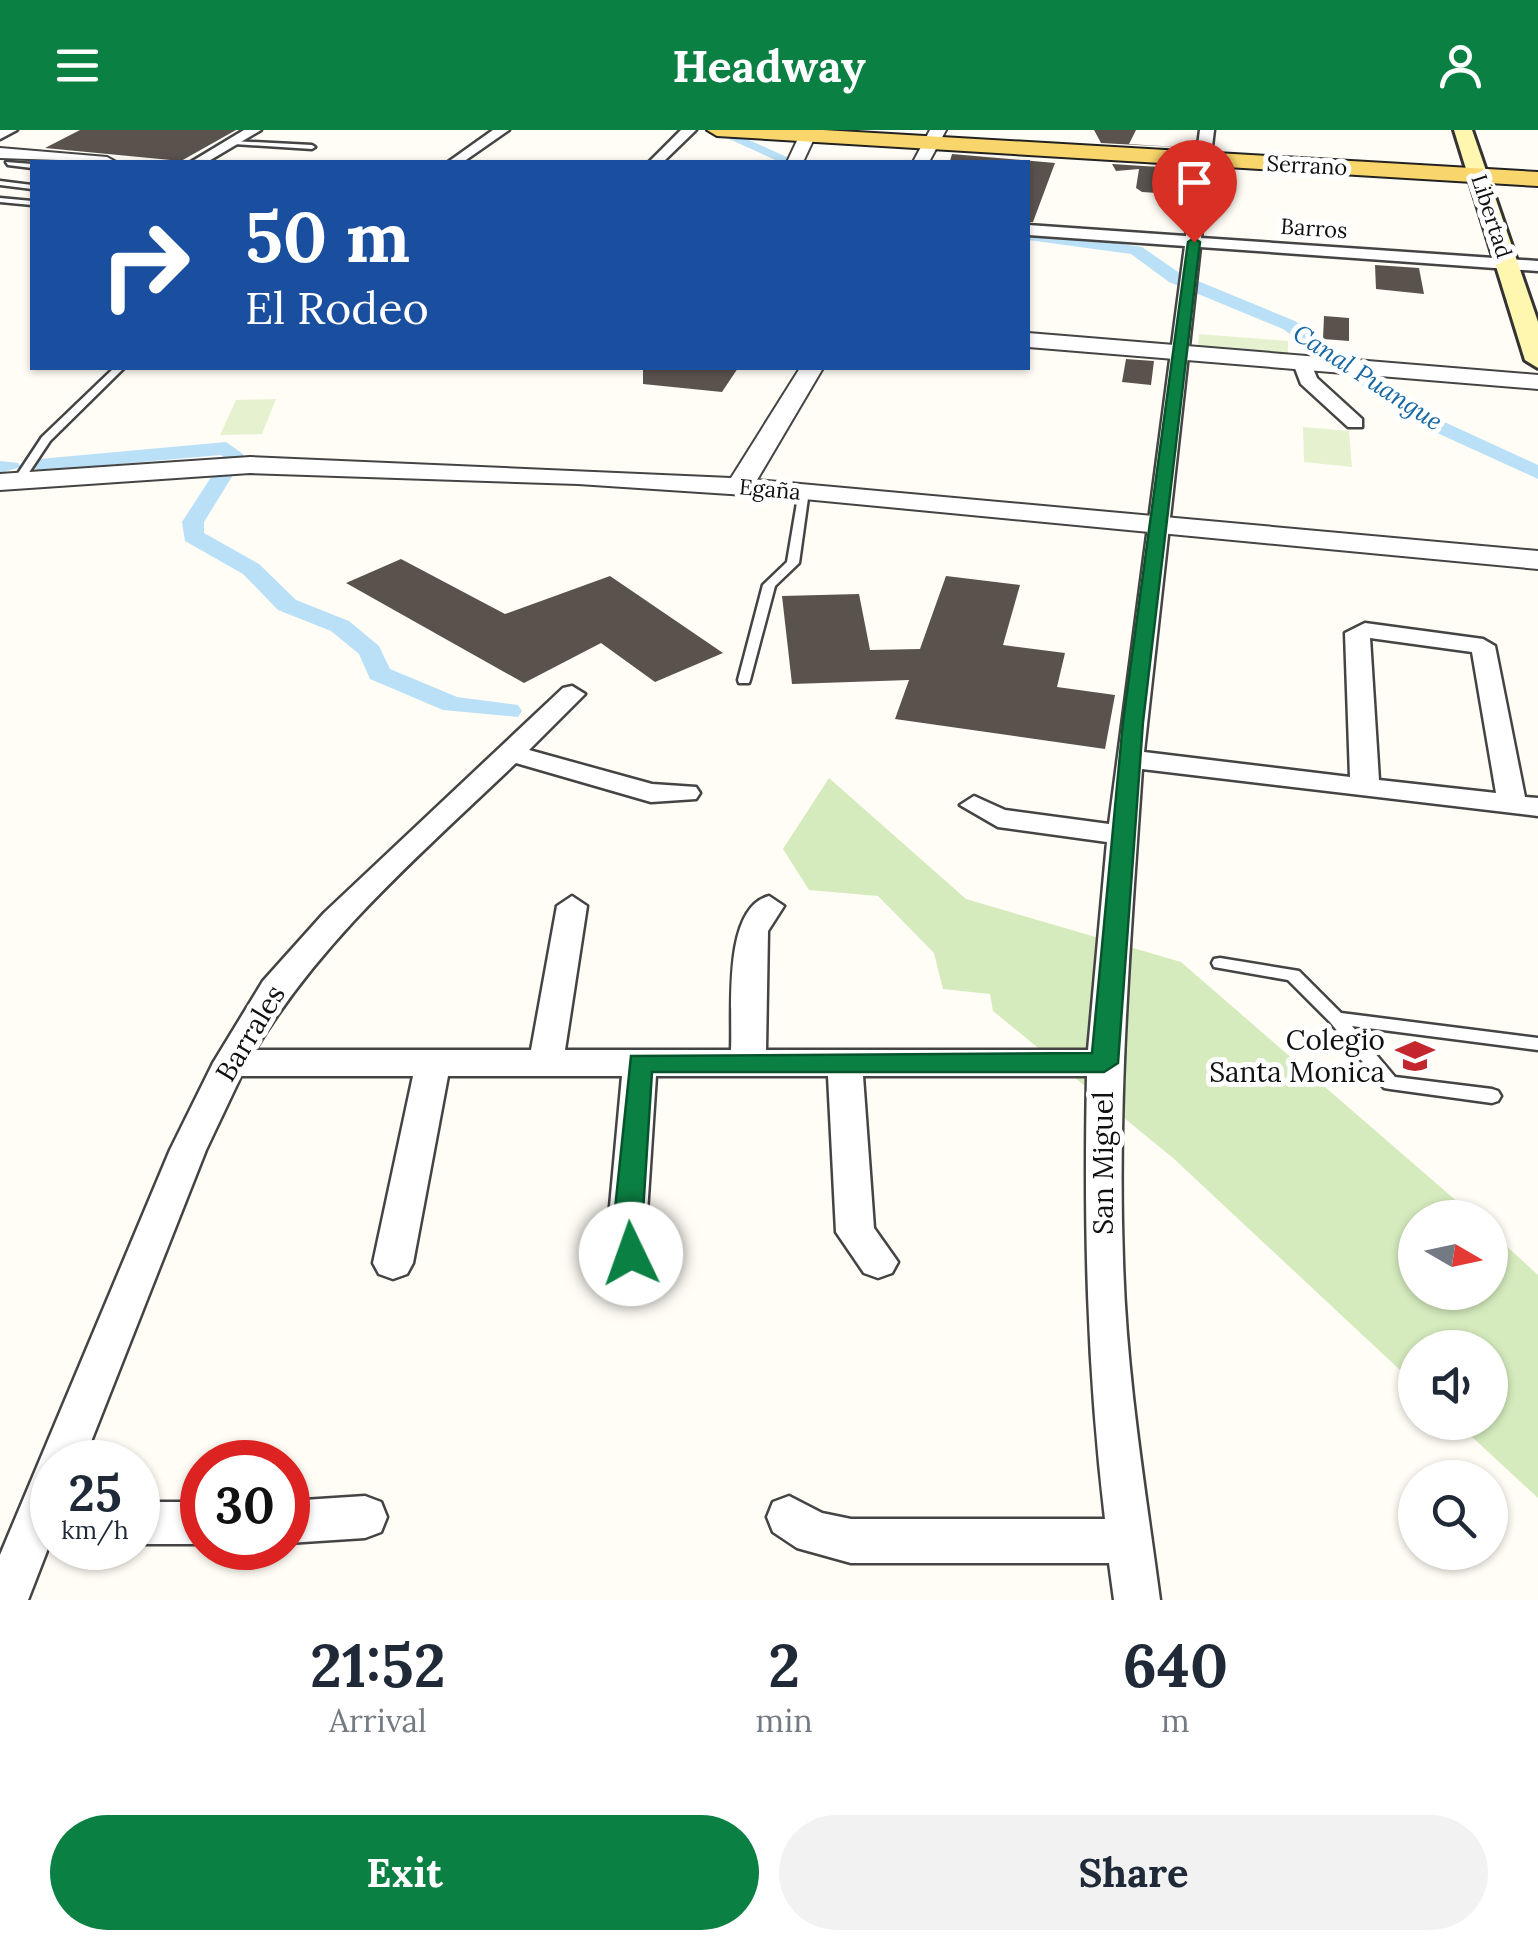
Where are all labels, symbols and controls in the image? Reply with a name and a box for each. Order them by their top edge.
text: Headway [672,37,866,94]
icon: menu [50,38,105,93]
icon: person [1433,38,1488,93]
pin [1152,140,1237,243]
street label: Serrano [1266,149,1348,181]
icon: arrive [1167,155,1222,210]
street label: Libertad [1465,171,1519,261]
text: 50 m [245,192,410,281]
icon: right [80,200,210,330]
street label: Barros [1280,212,1348,244]
text: El Rodeo [245,279,429,336]
water label: Canal Puangue [1287,317,1449,437]
street label: Egaña [738,472,802,506]
street label: Barrales [207,978,293,1088]
place label: Colegio Santa Monica [1209,1022,1385,1090]
school or university icon: Colegio Santa Monica [1394,1035,1436,1077]
street label: San Miguel [1085,1091,1121,1235]
north arrow [1398,1200,1508,1310]
map controls [1398,1200,1508,1570]
position arrow [579,1202,683,1306]
button: sound [1398,1330,1508,1440]
speed limit sign: 30 [180,1440,310,1570]
button: search [1398,1460,1508,1570]
text: 25 [68,1461,122,1525]
text: km/h [61,1514,129,1546]
text: 21:52 [310,1627,446,1703]
text: 2 [768,1627,800,1703]
text: 640 [1123,1627,1228,1703]
text: Arrival [329,1700,427,1741]
text: min [756,1700,813,1741]
text: m [1161,1700,1190,1741]
button: Exit [50,1815,759,1930]
button: Share [779,1815,1488,1930]

